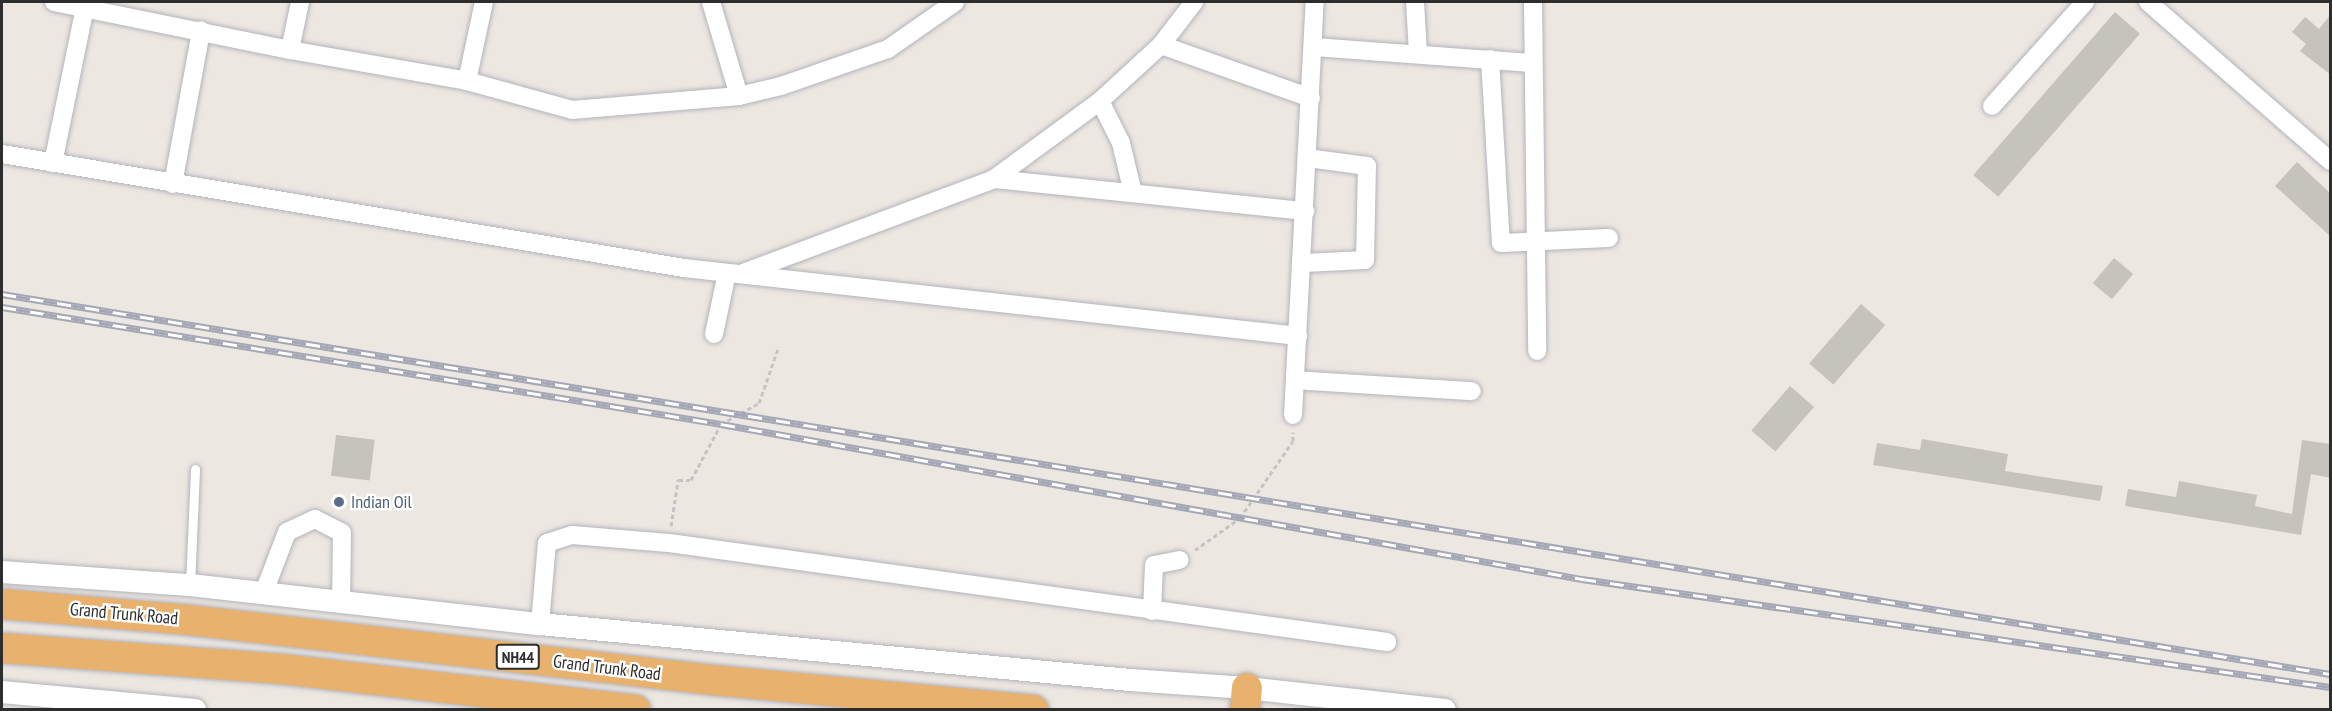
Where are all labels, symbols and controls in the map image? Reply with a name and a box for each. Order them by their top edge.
place label: Indian Oil [351,491,412,513]
marker: Indian Oil [332,495,346,509]
street label: Grand Trunk Road [69,598,179,630]
road number: NH44 [496,644,540,670]
street label: Grand Trunk Road [552,651,662,685]

